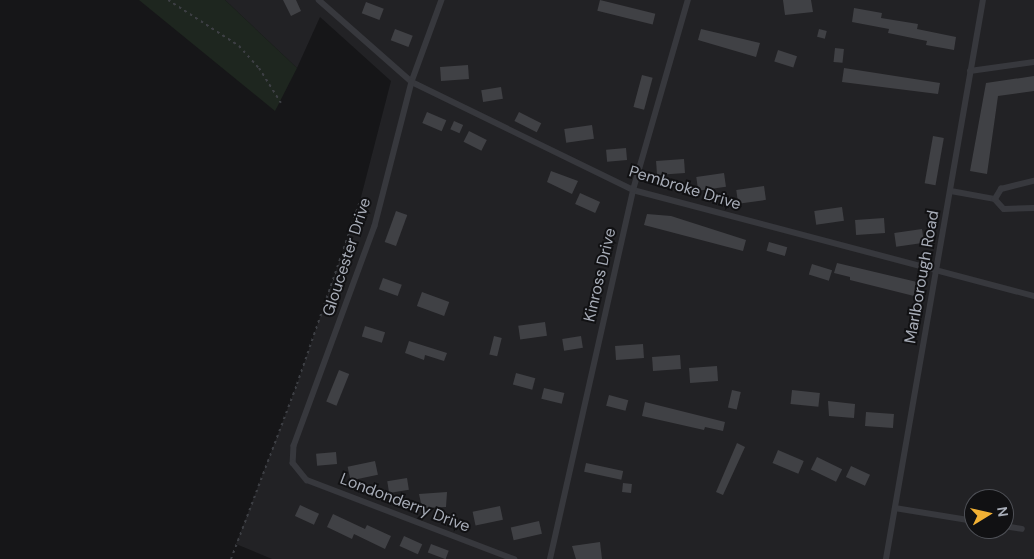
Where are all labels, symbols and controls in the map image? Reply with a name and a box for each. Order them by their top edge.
street label: Pembroke Drive [627,162,743,214]
street label: Gloucester Drive [319,195,375,319]
street label: Marlborough Road [901,209,943,345]
street label: Kinross Drive [580,226,620,324]
street label: Londonderry Drive [337,469,473,537]
north arrow [964,489,1014,539]
text: N [993,505,1013,518]

